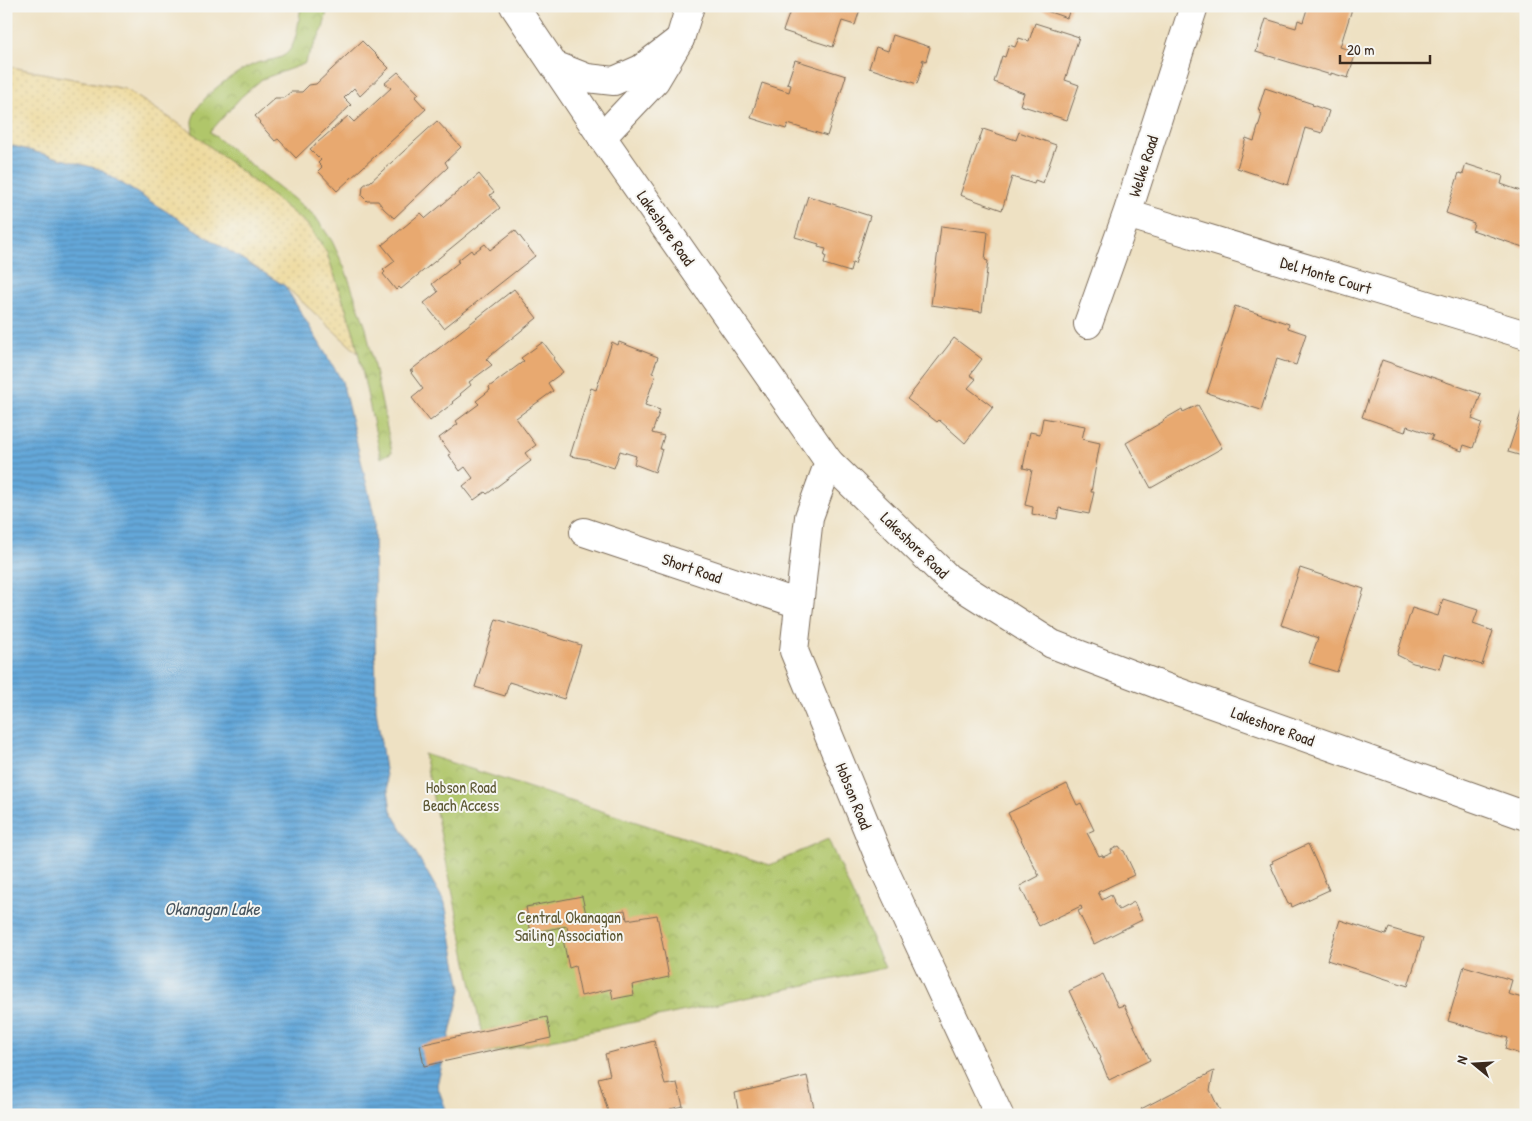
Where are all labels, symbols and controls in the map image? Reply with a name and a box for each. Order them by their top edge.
scale bar [1340,32,1430,64]
text: 20 m [1347,39,1374,60]
street label: Welke Road [1123,132,1163,200]
street label: Lakeshore Road [632,186,700,270]
street label: Del Monte Court [1278,251,1375,299]
street label: Lakeshore Road [876,507,954,583]
street label: Short Road [659,547,725,589]
street label: Lakeshore Road [1228,701,1318,751]
street label: Hobson Road [831,759,877,833]
park label: Hobson Road Beach Access [423,776,499,816]
water label: Okanagan Lake [164,896,261,921]
park label: Central Okanagan Sailing Association [515,906,623,946]
north arrow [1450,1038,1500,1088]
text: N [1451,1053,1472,1066]

